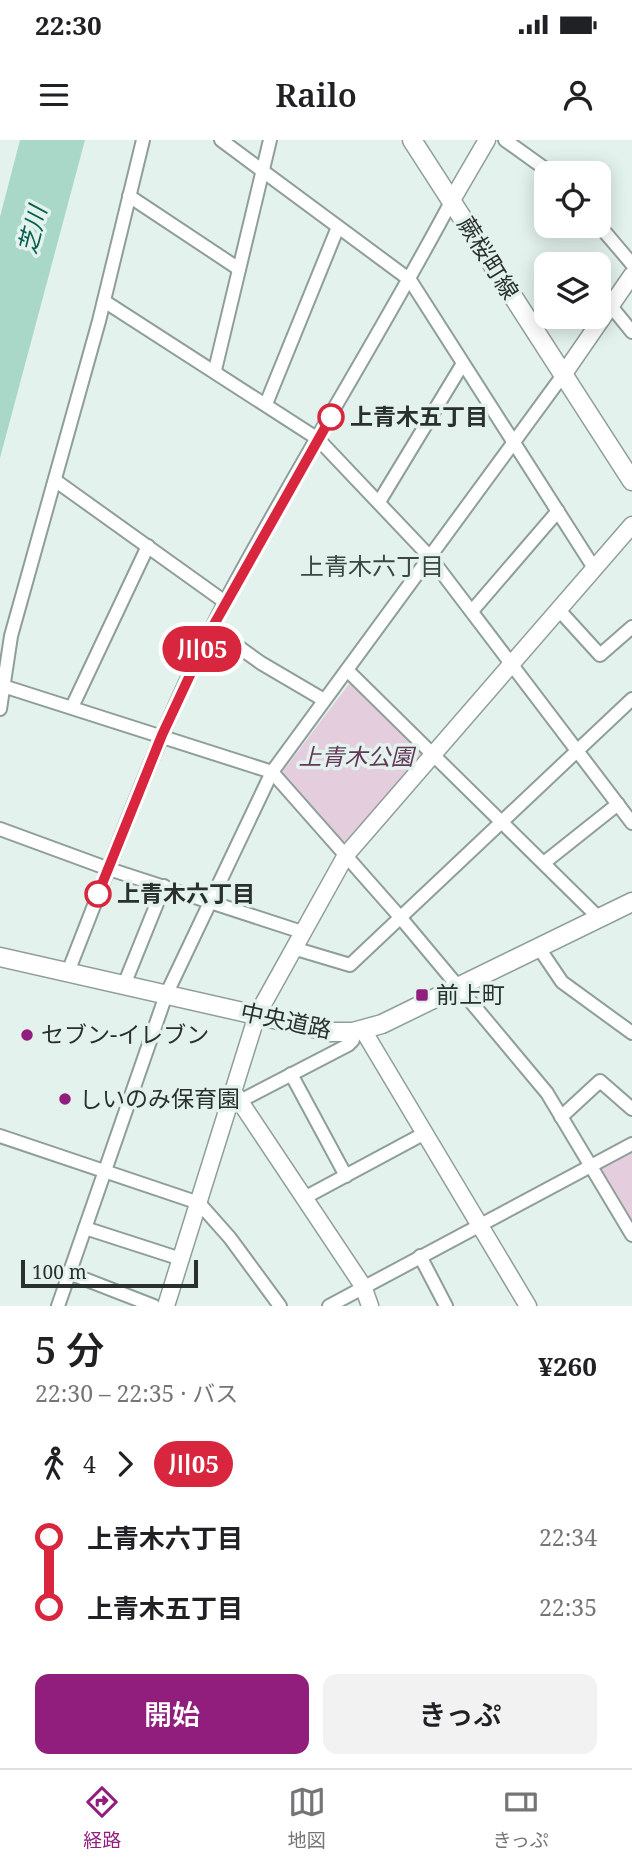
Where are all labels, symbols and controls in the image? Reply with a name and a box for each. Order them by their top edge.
text: 22:30 [35,7,102,43]
text: Railo [275,73,357,116]
icon: menu [35,76,73,114]
icon: person [559,76,597,114]
map controls [534,161,611,329]
button: locate [534,161,611,238]
water label: 芝川 [10,199,54,257]
street label: 蕨桜町線 [451,210,527,305]
button: layers [534,252,611,329]
place label: 上青木五丁目 [350,400,488,432]
marker: 上青木五丁目 [318,404,344,430]
district label: 上青木六丁目 [300,549,444,582]
line badge: 川05 [162,626,242,672]
text: 川05 [176,632,228,665]
park label: 上青木公園 [299,740,417,772]
place label: 上青木六丁目 [117,877,255,909]
marker: 上青木六丁目 [85,881,111,907]
place label: 前上町 [436,978,505,1010]
marker: 前上町 [414,987,430,1003]
street label: 中央道路 [238,995,335,1045]
place label: セブン-イレブン [41,1018,209,1050]
marker: セブン-イレブン [19,1027,35,1043]
place label: しいのみ保育園 [79,1082,240,1114]
marker: しいのみ保育園 [57,1091,73,1107]
scale bar [21,1257,198,1289]
text: 100 m [32,1259,87,1285]
text: 5 分 [35,1323,104,1375]
text: ¥260 [538,1348,597,1384]
text: 22:30 – 22:35 · バス [35,1377,238,1409]
icon: walk [35,1445,73,1483]
icon: forward [106,1445,144,1483]
text: 川05 [168,1447,219,1480]
text: 4 [83,1448,96,1480]
text: 上青木六丁目 [87,1520,243,1556]
text: 22:34 [539,1521,597,1553]
text: 上青木五丁目 [87,1590,243,1626]
text: 22:35 [539,1591,597,1623]
button: 開始 [35,1674,309,1754]
button: きっぷ [323,1674,597,1754]
tab: 経路 [83,1783,121,1853]
tab: 地図 [288,1783,326,1853]
tab: きっぷ [492,1783,549,1853]

